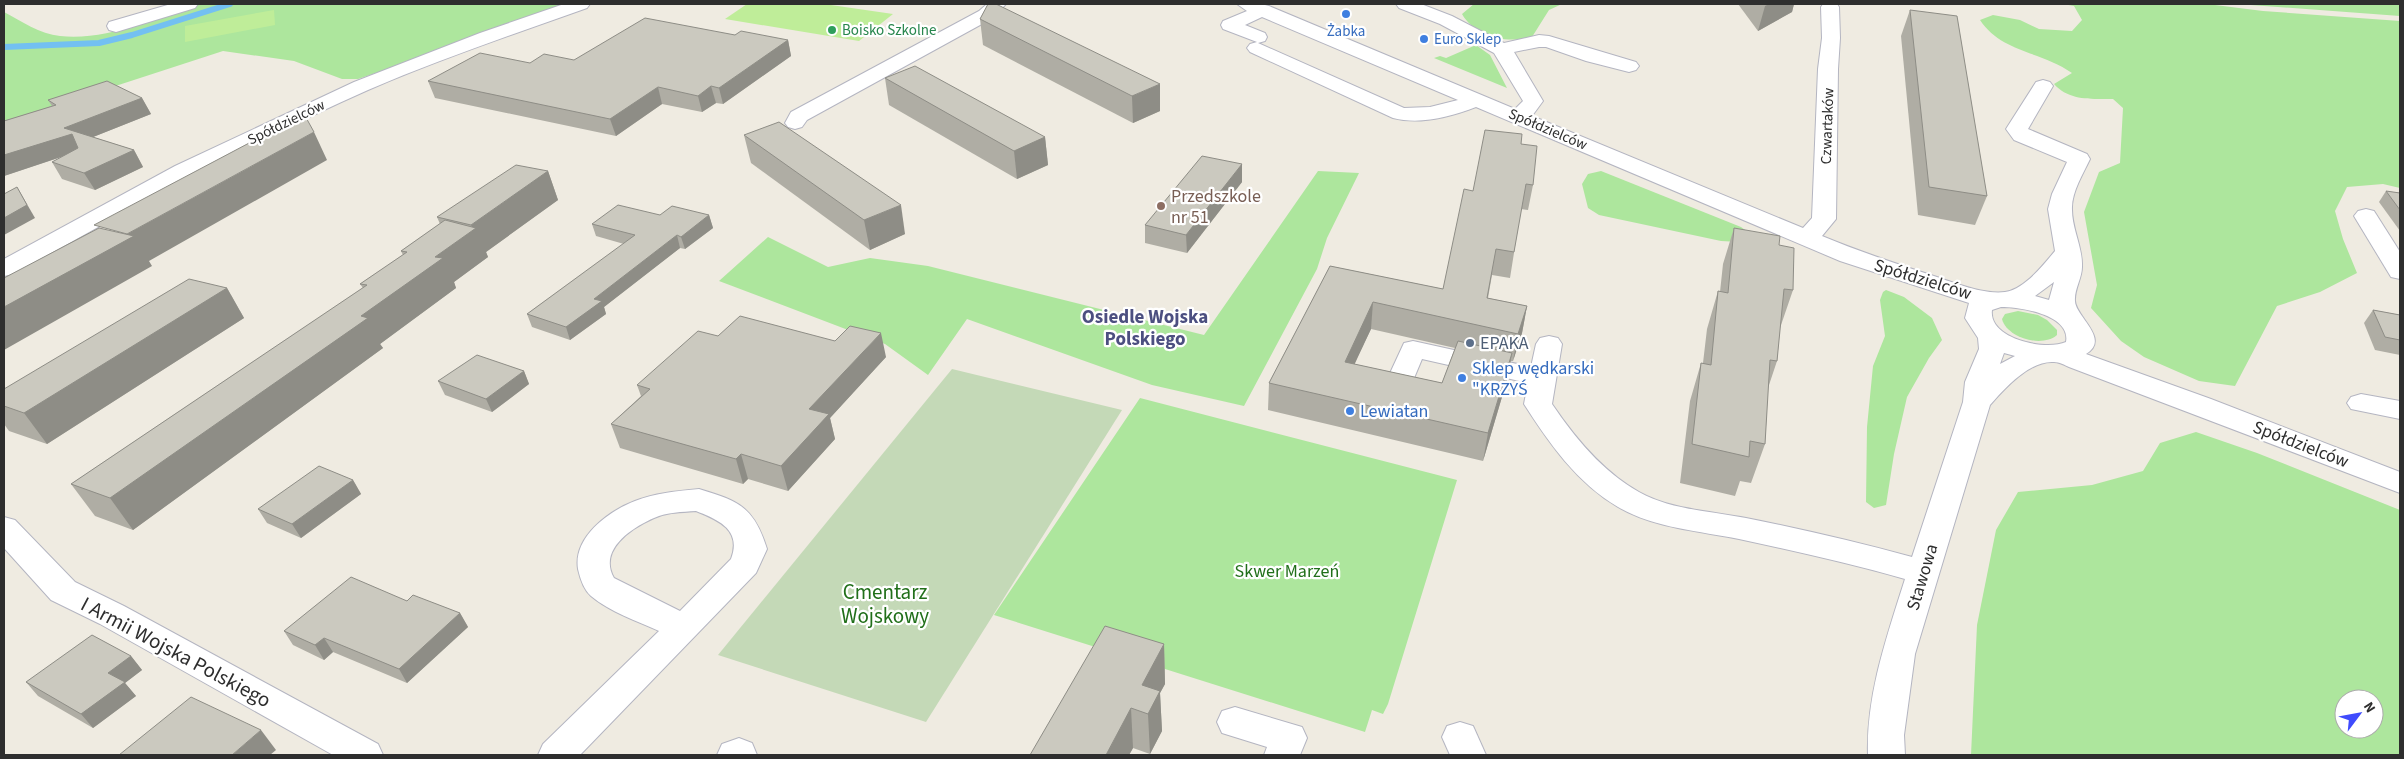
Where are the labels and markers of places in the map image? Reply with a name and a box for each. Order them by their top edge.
marker: Żabka [1340,8,1352,20]
place label: Boisko Szkolne [842,20,936,41]
place label: Żabka [1327,21,1365,42]
marker: Boisko Szkolne [826,24,838,36]
place label: Euro Sklep [1434,29,1501,50]
marker: Euro Sklep [1418,33,1430,45]
place label: Przedszkole nr 51 [1171,184,1261,230]
marker: Przedszkole nr 51 [1155,200,1167,212]
place label: EPAKA [1480,331,1529,356]
marker: EPAKA [1464,337,1476,349]
place label: Sklep wędkarski "KRZYŚ [1472,356,1594,402]
marker: Sklep wędkarski "KRZYŚ [1456,372,1468,384]
place label: Lewiatan [1360,399,1428,424]
marker: Lewiatan [1344,405,1356,417]

